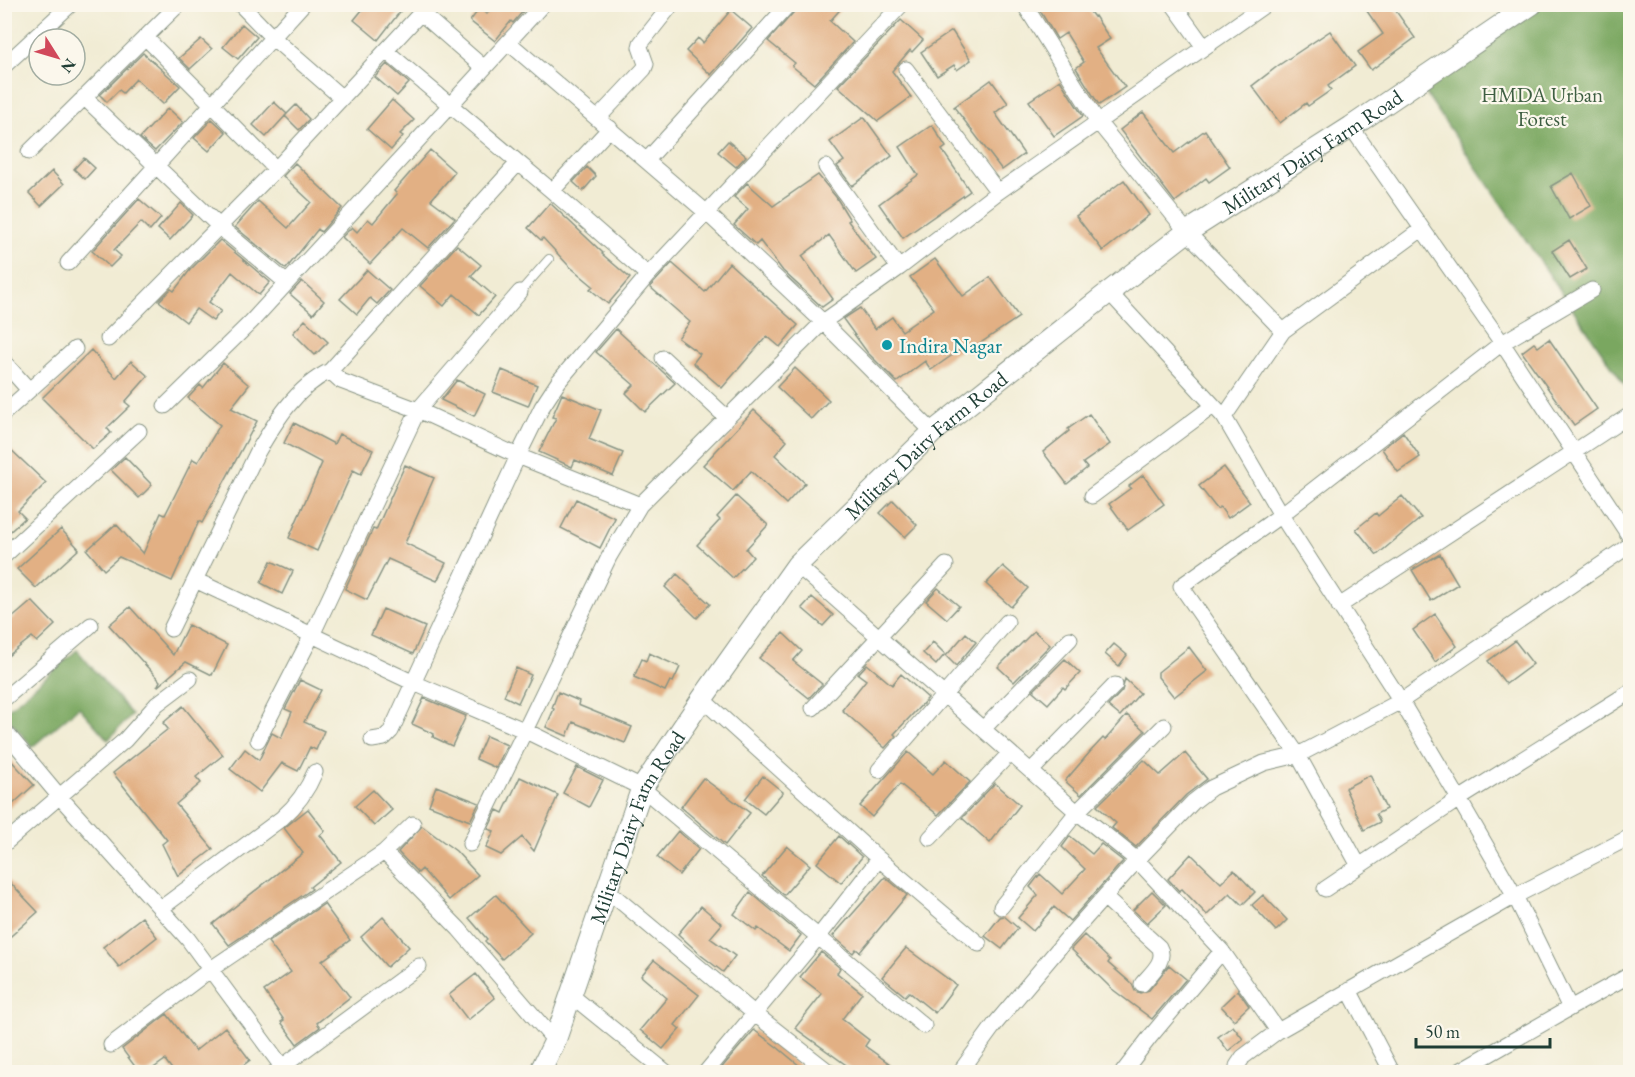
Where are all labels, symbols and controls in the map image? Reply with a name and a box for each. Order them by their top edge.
north arrow [27,27,87,87]
text: N [56,54,81,77]
park label: HMDA Urban Forest [1481,81,1603,132]
street label: Military Dairy Farm Road [1217,82,1408,220]
place label: Indira Nagar [899,332,1002,359]
marker: Indira Nagar [880,338,894,352]
street label: Military Dairy Farm Road [839,365,1013,525]
street label: Military Dairy Farm Road [583,725,691,927]
scale bar [1416,1011,1550,1049]
text: 50 m [1425,1020,1460,1043]

